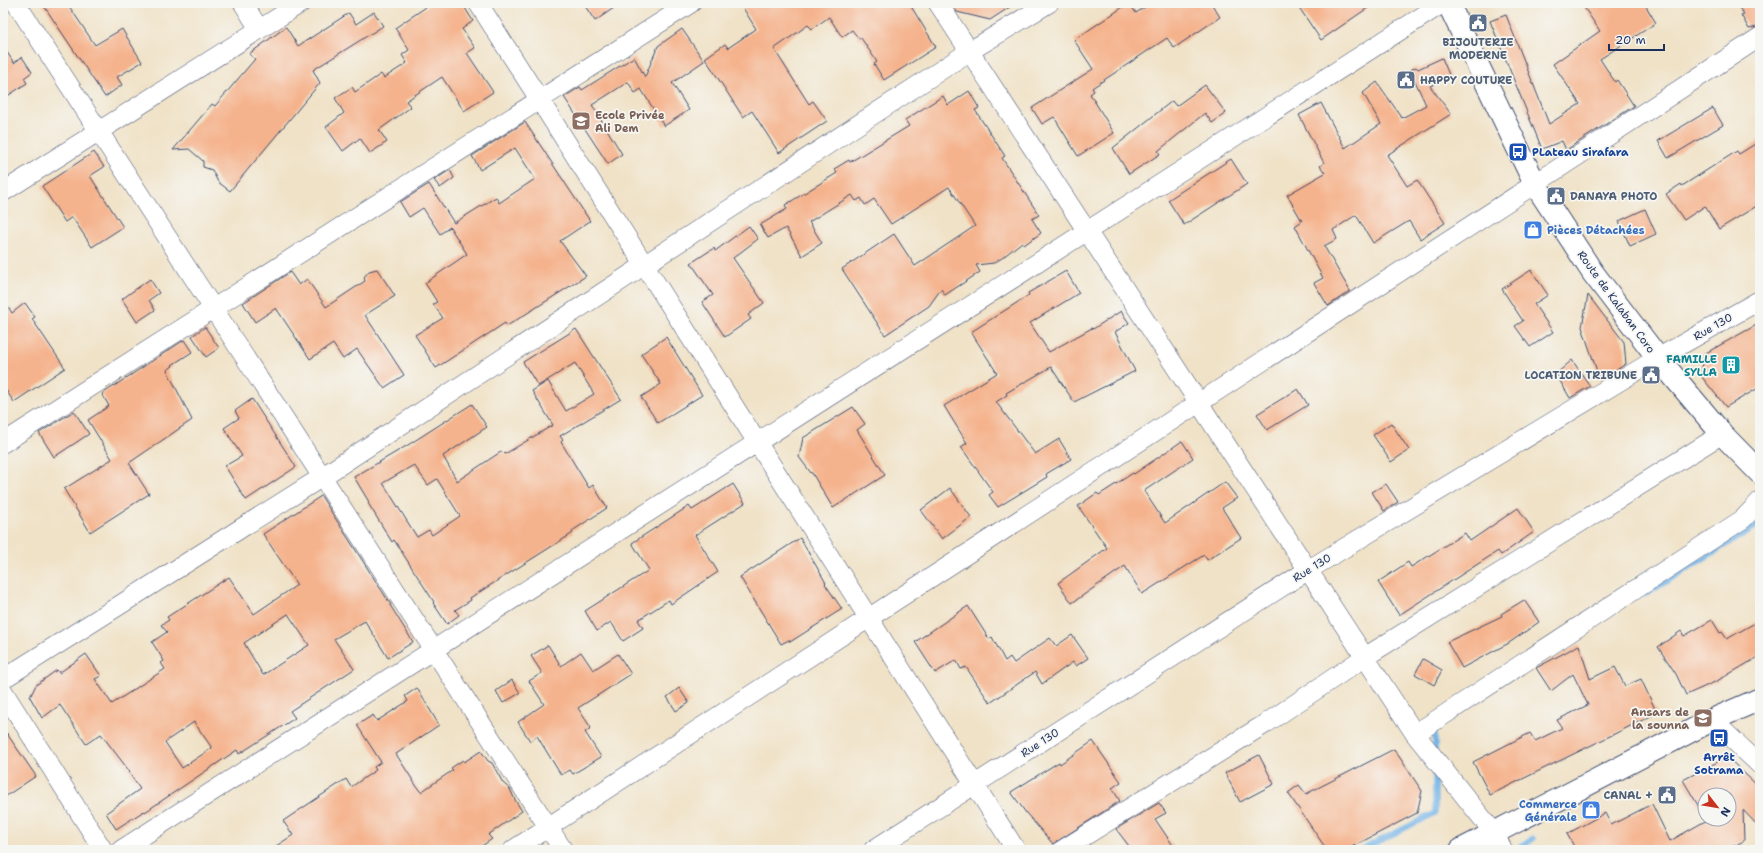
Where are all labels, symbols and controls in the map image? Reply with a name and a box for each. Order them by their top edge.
public building icon: BIJOUTERIE MODERNE [1467,12,1489,34]
scale bar [1609,26,1664,52]
text: 20 m [1615,32,1646,48]
place label: BIJOUTERIE MODERNE [1442,35,1514,63]
public building icon: HAPPY COUTURE [1395,69,1417,91]
place label: HAPPY COUTURE [1420,73,1512,88]
place label: Ecole Privée Ali Dem [595,108,665,136]
school or university icon: Ecole Privée Ali Dem [570,110,592,132]
bus stop icon: PLateau Sirafara [1507,141,1529,163]
place label: PLateau Sirafara [1532,145,1629,160]
public building icon: DANAYA PHOTO [1545,185,1567,207]
place label: DANAYA PHOTO [1570,189,1657,204]
shop icon: Pièces Détachées [1522,219,1544,241]
place label: Pièces Détachées [1547,223,1645,238]
street label: Route de Kalaban Coro [1574,248,1659,357]
street label: Rue 130 [1691,310,1735,344]
place label: FAMILLE SYLLA [1666,352,1718,380]
building icon: FAMILLE SYLLA [1720,354,1742,376]
public building icon: LOCATION TRIBUNE [1640,364,1662,386]
place label: LOCATION TRIBUNE [1524,368,1637,383]
street label: Rue 130 [1290,550,1334,586]
place label: Ansars de la sounna [1631,705,1689,733]
school or university icon: Ansars de la sounna [1692,707,1714,729]
street label: Rue 130 [1018,725,1062,761]
bus stop icon: Arrêt Sotrama [1708,727,1730,749]
place label: Arrêt Sotrama [1694,750,1744,778]
public building icon: CANAL + [1656,784,1678,806]
north arrow [1697,787,1737,827]
place label: CANAL + [1604,788,1653,803]
place label: Commerce Générale [1519,797,1577,825]
shop icon: Commerce Générale [1580,799,1602,821]
text: N [1716,804,1734,820]

